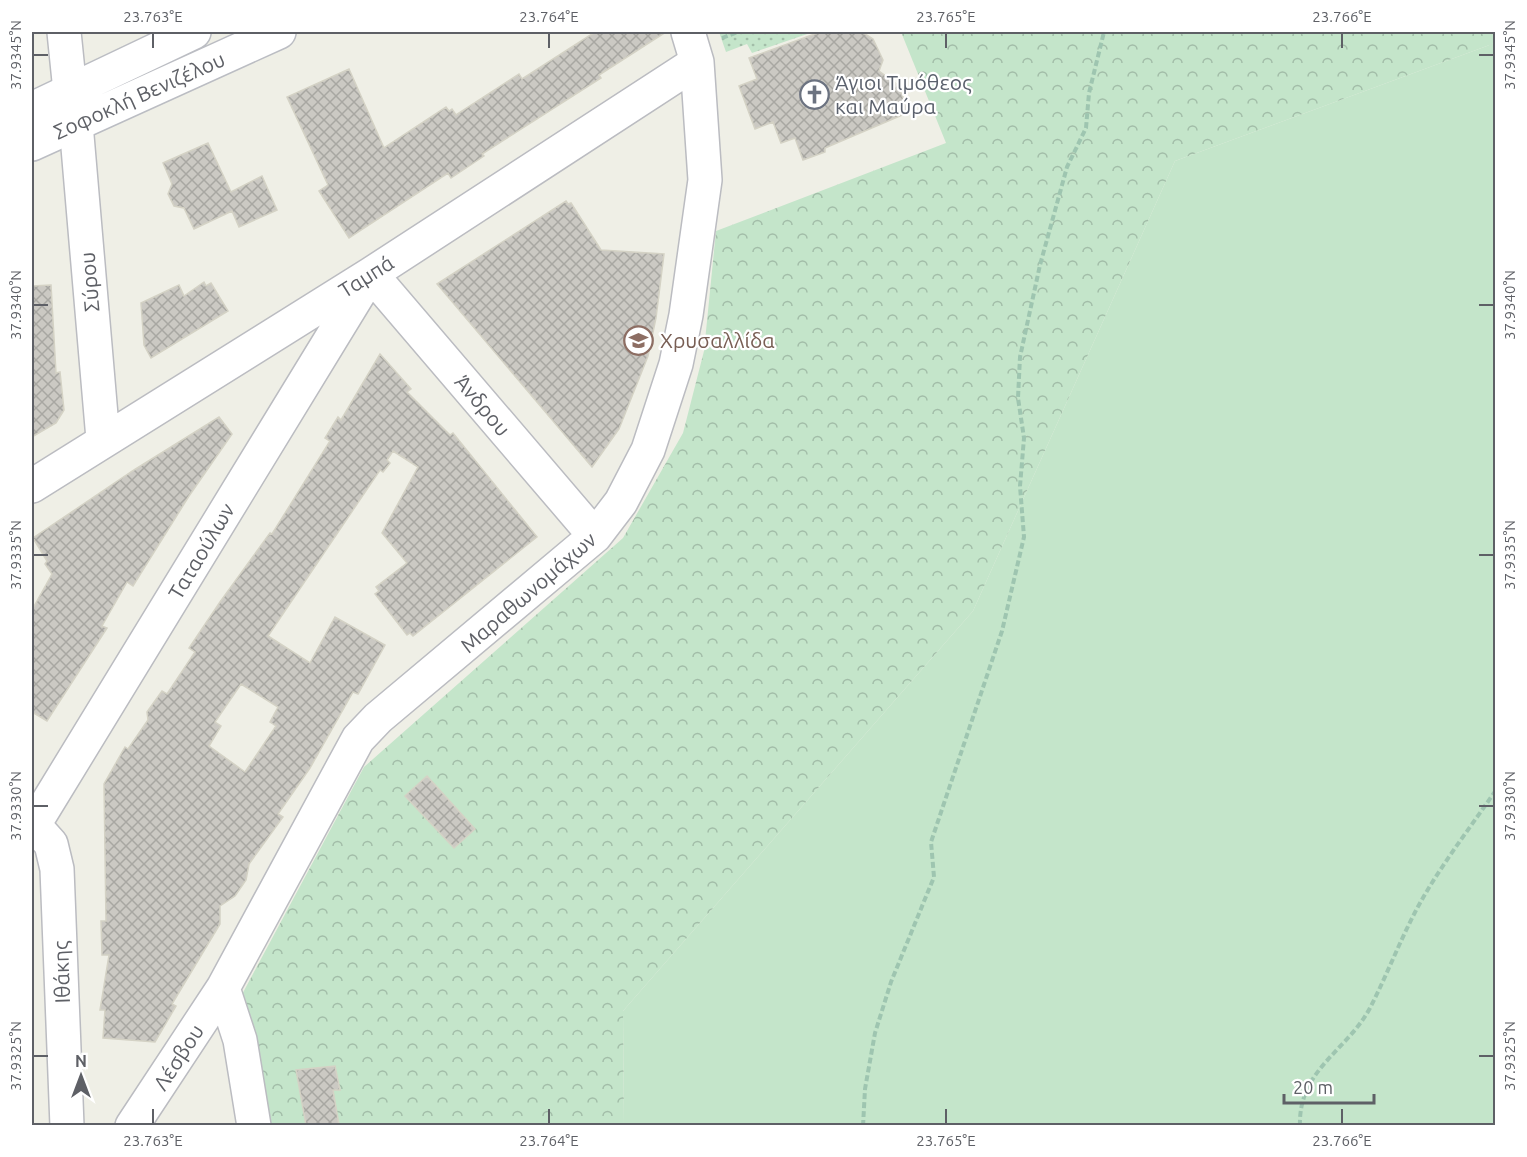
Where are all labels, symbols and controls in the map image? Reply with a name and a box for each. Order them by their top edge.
text: 23.763°E [123,8,183,25]
text: 23.764°E [519,8,579,25]
text: 23.765°E [916,8,976,25]
text: 23.766°E [1312,8,1372,25]
text: 37.9345°N [7,20,24,90]
text: 37.9345°N [1501,20,1518,90]
street label: Σοφοκλή Βενιζέλου [50,46,228,144]
place label: Άγιοι Τιμόθεος και Μαύρα [835,70,972,118]
church icon: Άγιοι Τιμόθεος και Μαύρα [798,78,830,110]
street label: Ταμπά [334,250,398,302]
street label: Σύρου [74,251,104,313]
text: 37.9340°N [7,270,24,340]
text: 37.9340°N [1501,270,1518,340]
school or university icon: Χρυσαλλίδα [623,324,655,356]
place label: Χρυσαλλίδα [660,328,775,352]
street label: Άνδρου [451,370,515,440]
street label: Ταταούλων [163,499,239,603]
text: 37.9335°N [7,520,24,590]
text: 37.9335°N [1501,520,1518,590]
street label: Μαραθωνομάχων [455,527,601,657]
text: 37.9330°N [7,771,24,841]
text: 37.9330°N [1501,771,1518,841]
street label: Ιθάκης [48,940,74,1004]
street label: Λέσβου [148,1020,208,1094]
text: 37.9325°N [7,1021,24,1091]
text: 37.9325°N [1501,1021,1518,1091]
north arrow [51,1046,111,1106]
text: N [75,1052,87,1070]
scale bar [1284,1067,1374,1105]
text: 20 m [1293,1077,1333,1097]
text: 23.763°E [123,1132,183,1149]
text: 23.764°E [519,1132,579,1149]
text: 23.765°E [916,1132,976,1149]
text: 23.766°E [1312,1132,1372,1149]

